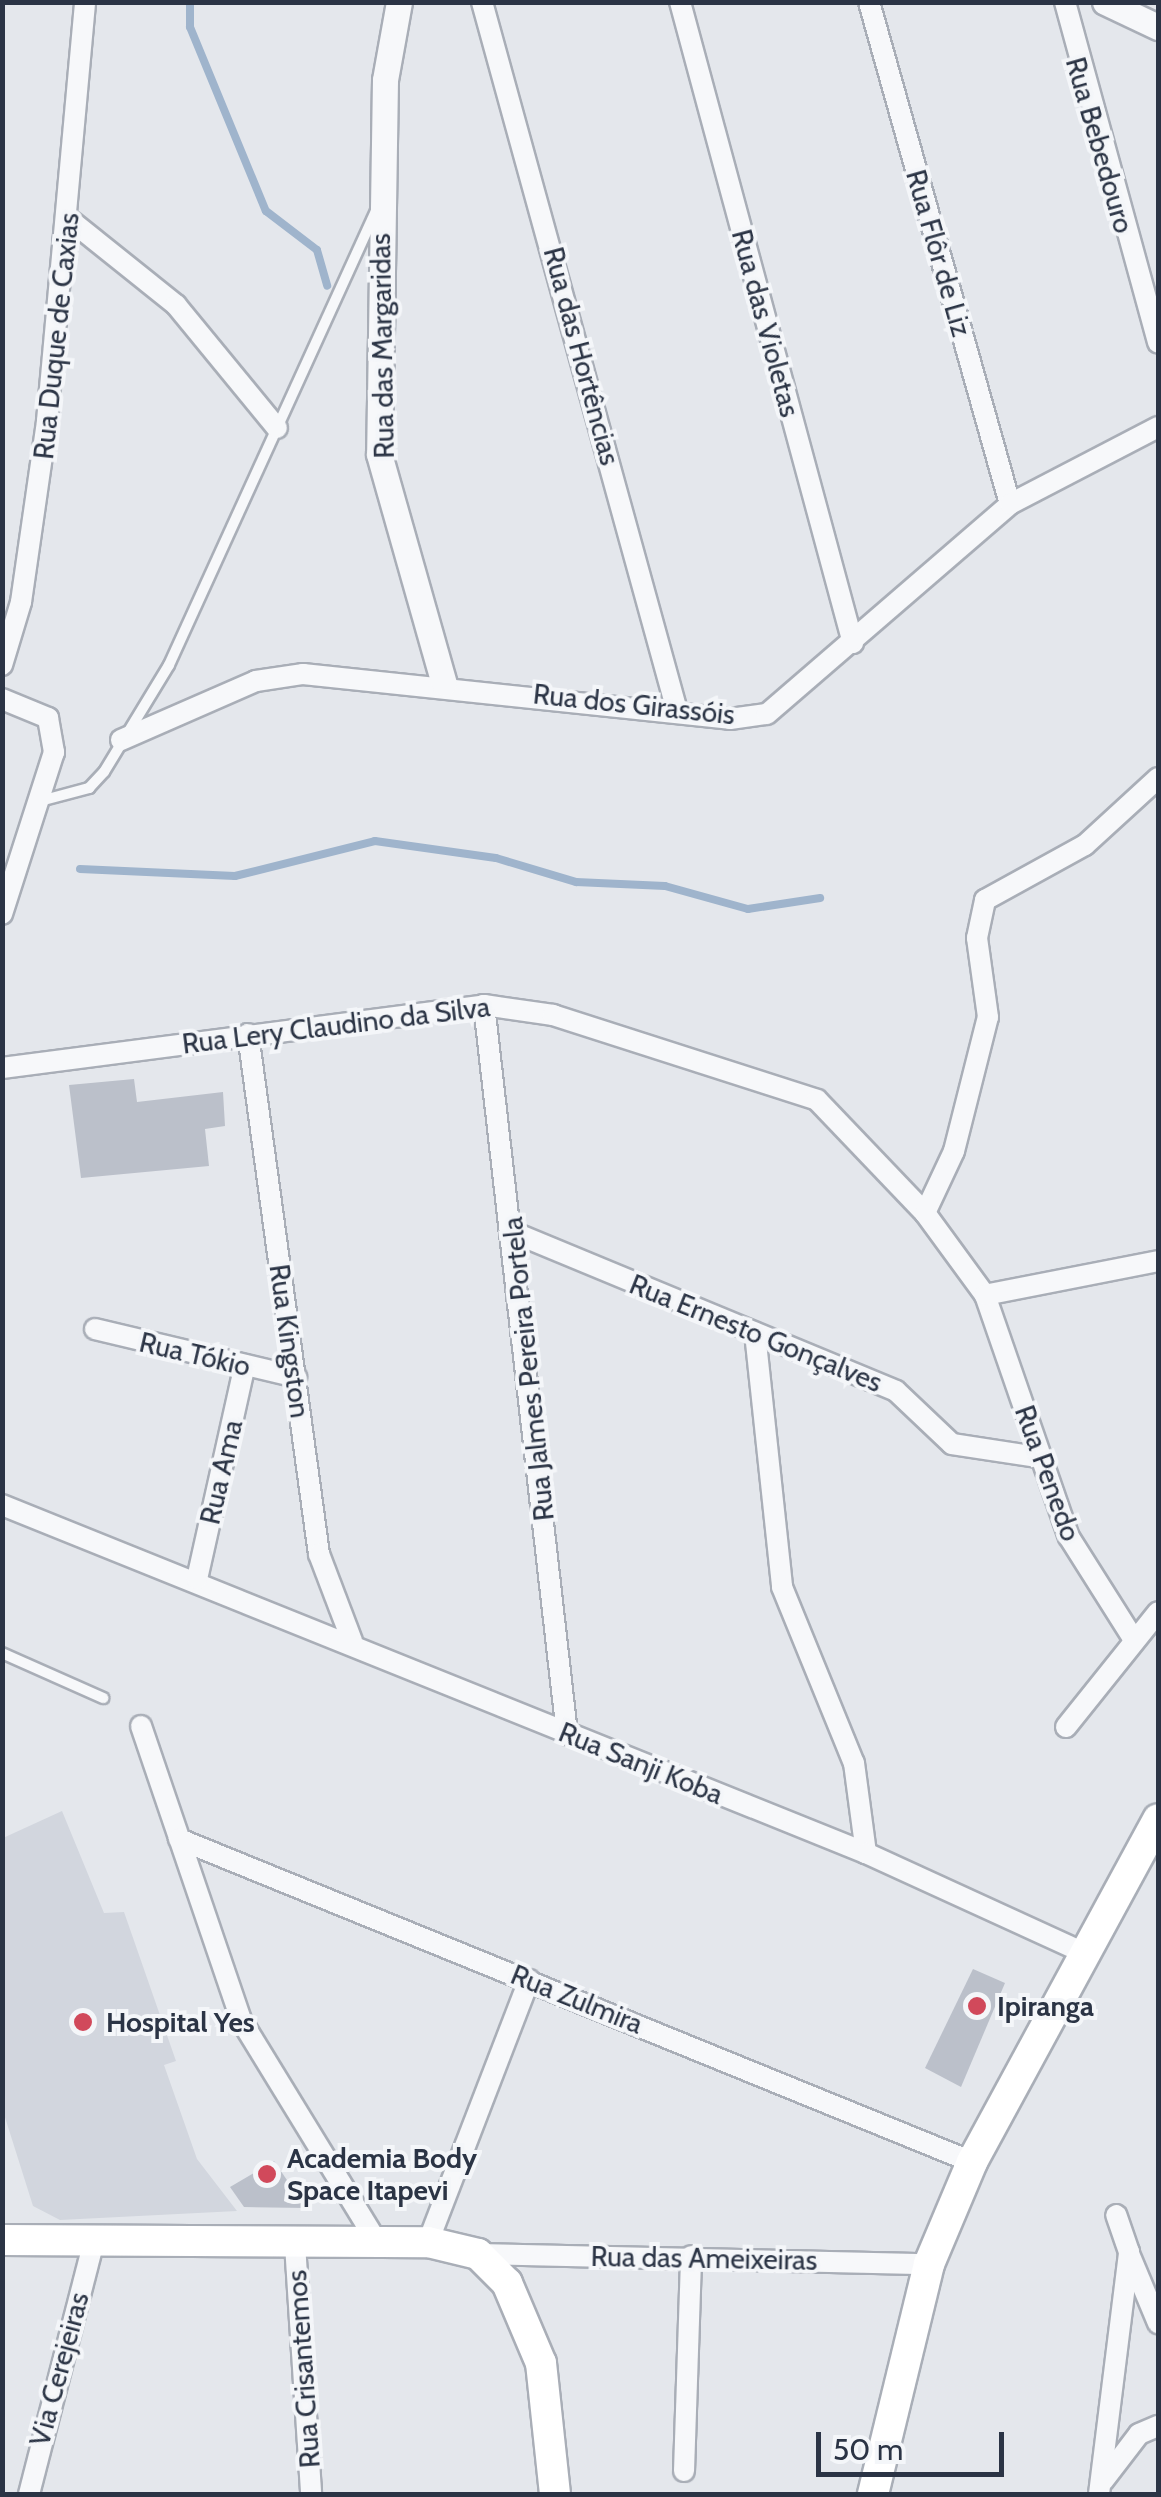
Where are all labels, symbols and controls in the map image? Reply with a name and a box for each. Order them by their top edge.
street label: Rua Bebedouro [1059,53,1141,237]
street label: Rua Flôr de Liz [899,166,979,340]
street label: Rua Duque de Caxias [26,211,86,461]
street label: Rua das Violetas [725,226,807,420]
street label: Rua das Margaridas [363,233,401,459]
street label: Rua das Hortências [537,243,627,469]
street label: Rua dos Girassóis [532,677,736,731]
street label: Rua Lery Claudino da Silva [180,989,492,1061]
street label: Rua Jalmes Pereira Portela [495,1215,561,1523]
street label: Rua Kingston [263,1262,317,1420]
street label: Rua Ernesto Gonçalves [625,1267,887,1399]
street label: Rua Tókio [136,1325,254,1383]
street label: Rua Penedo [1008,1401,1088,1545]
street label: Rua Ama [193,1416,249,1528]
street label: Rua Sanji Koba [554,1715,728,1811]
street label: Rua Zulmira [506,1957,648,2041]
place label: Ipiranga [997,1989,1094,2023]
marker: Ipiranga [966,1995,988,2017]
place label: Hospital Yes [106,2005,255,2039]
marker: Hospital Yes [70,2009,96,2035]
place label: Academia Body Space Itapevi [287,2141,477,2207]
marker: Academia Body Space Itapevi [256,2163,278,2185]
street label: Rua das Ameixeiras [590,2239,818,2277]
street label: Rua Crisantemos [279,2269,327,2469]
street label: Via Cerejeiras [22,2288,96,2450]
scale bar [821,2412,1008,2474]
text: 50 m [833,2431,903,2468]

